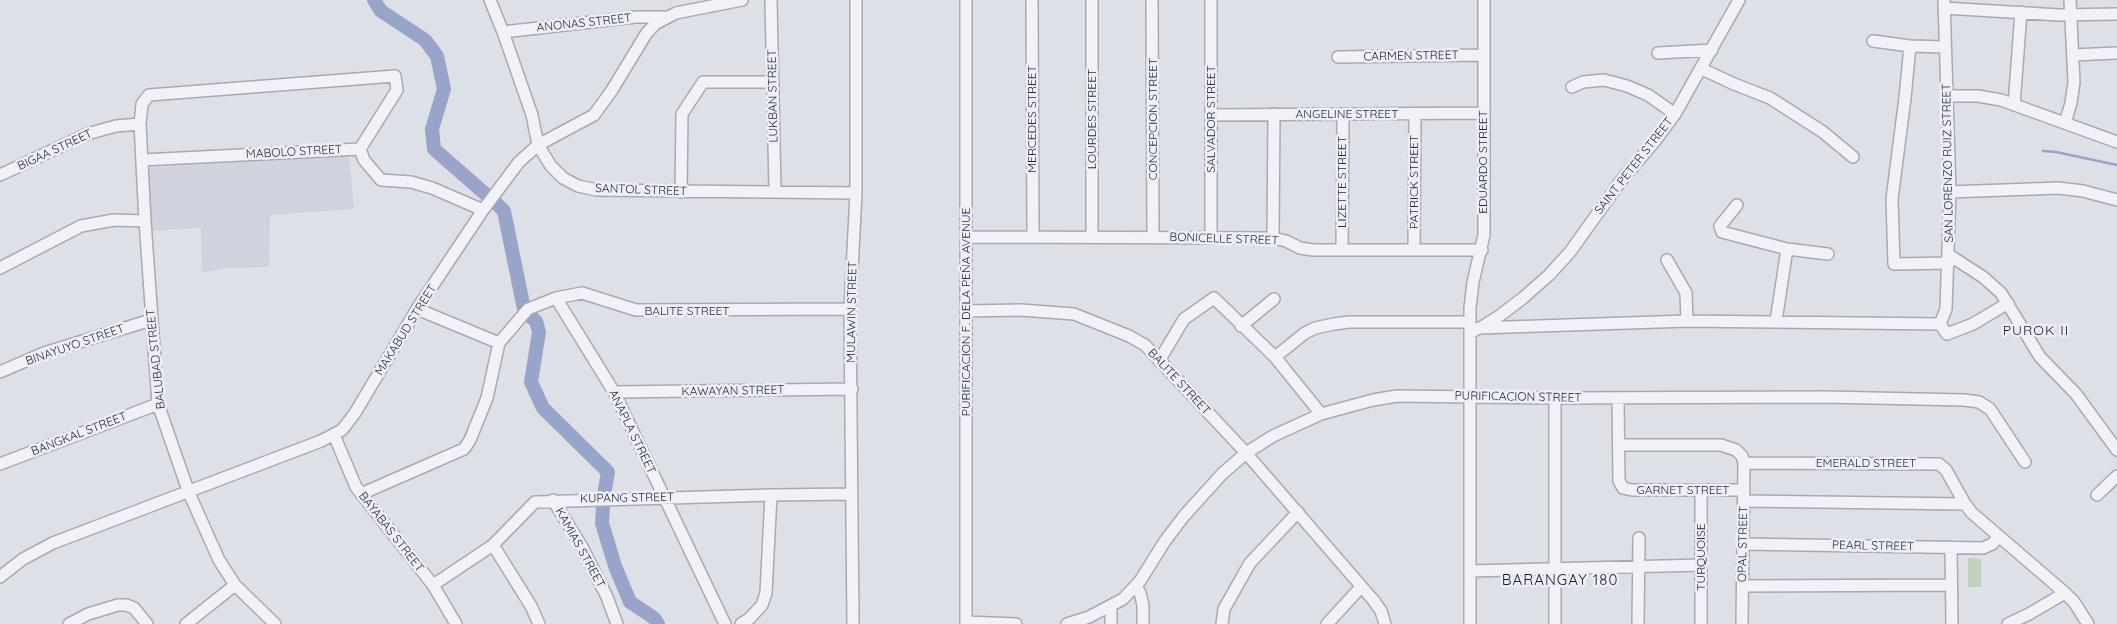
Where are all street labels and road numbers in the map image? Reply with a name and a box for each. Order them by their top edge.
street label: ANONAS STREET [536,11,632,35]
street label: CARMEN STREET [1363,48,1459,64]
street label: LUKBAN STREET [765,49,781,143]
street label: CONCEPCION STREET [1146,58,1160,180]
street label: MERCEDES STREET [1025,65,1039,173]
street label: SALVADOR STREET [1204,65,1218,173]
street label: LOURDES STREET [1085,69,1099,169]
street label: SAN LORENZO RUIZ STREET [1939,83,1957,243]
street label: ANGELINE STREET [1296,107,1398,121]
street label: EDUARDO STREET [1476,110,1490,214]
street label: SAINT PETER STREET [1592,115,1676,217]
street label: BIGAA STREET [15,126,95,174]
street label: PATRICK STREET [1407,135,1421,229]
street label: LIZETTE STREET [1335,136,1349,228]
street label: MABOLO STREET [246,142,342,162]
street label: SANTOL STREET [595,181,687,199]
street label: PURIFICACION F. DELA PEÑA AVENUE [959,208,973,416]
street label: BONICELLE STREET [1169,230,1279,248]
street label: MULAWIN STREET [844,261,860,363]
street label: MAKABUD STREET [372,282,440,378]
street label: BALITE STREET [644,304,730,318]
street label: BALUBAD STREET [144,308,168,410]
street label: BINAYUYO STREET [24,321,126,369]
street label: BALITE STREET [1145,346,1213,418]
street label: KAWAYAN STREET [681,383,785,399]
street label: ANAPLA STREET [605,388,659,476]
street label: PURIFICACION STREET [1454,389,1582,405]
street label: BANGKAL STREET [29,409,129,459]
street label: EMERALD STREET [1816,456,1916,470]
street label: GARNET STREET [1636,483,1730,497]
street label: BAYABAS STREET [355,489,427,575]
street label: KUPANG STREET [580,490,674,506]
street label: KAMIAS STREET [552,505,608,591]
street label: OPAL STREET [1735,506,1751,582]
street label: TURQUOISE [1694,523,1708,591]
street label: PEARL STREET [1832,538,1914,554]

